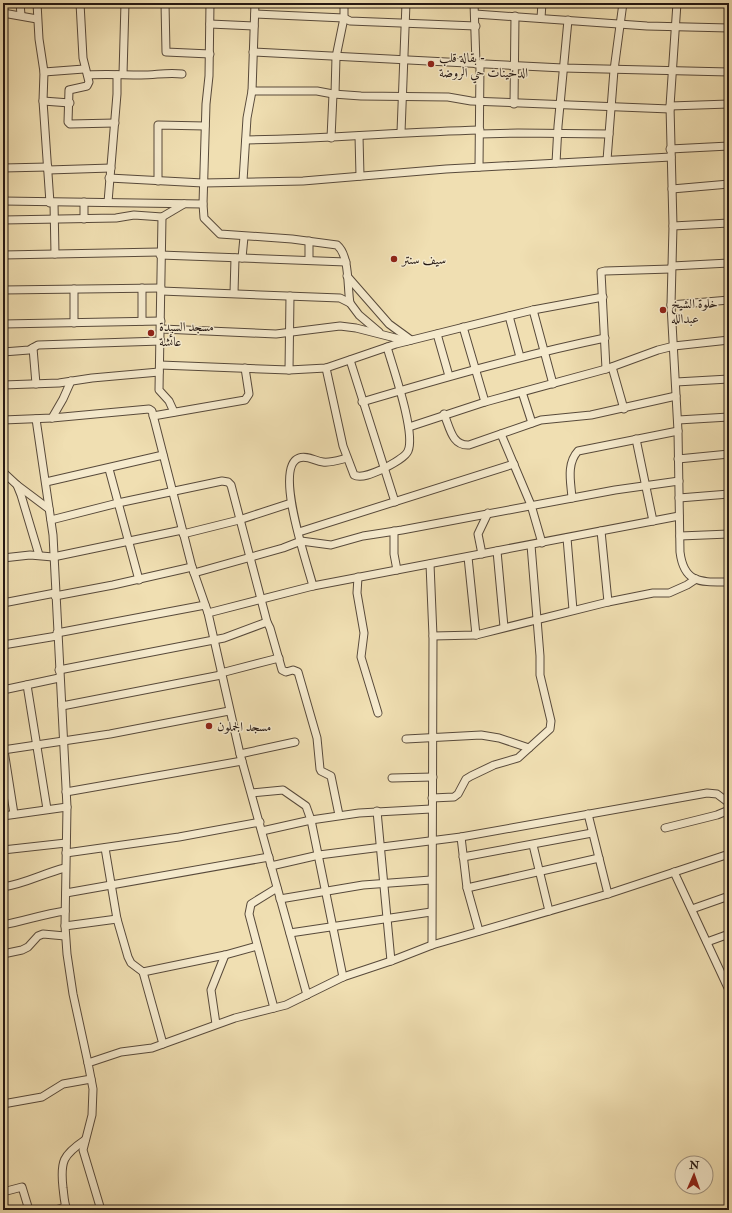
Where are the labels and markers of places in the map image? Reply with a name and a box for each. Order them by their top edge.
place label: بقالة قلب - الدخينات حي الروضة [439,50,528,84]
marker: بقالة قلب - الدخينات حي الروضة [426,59,436,69]
place label: سيف سنتر [400,252,446,268]
marker: سيف سنتر [389,254,399,264]
place label: خلوة الشيخ عبدالله [671,296,718,327]
marker: خلوة الشيخ عبدالله [658,305,668,315]
place label: مسجد السيدة عائشة [159,319,214,350]
marker: مسجد السيدة عائشة [146,328,156,338]
place label: مسجد الجملون [217,719,271,735]
marker: مسجد الجملون [204,721,214,731]

